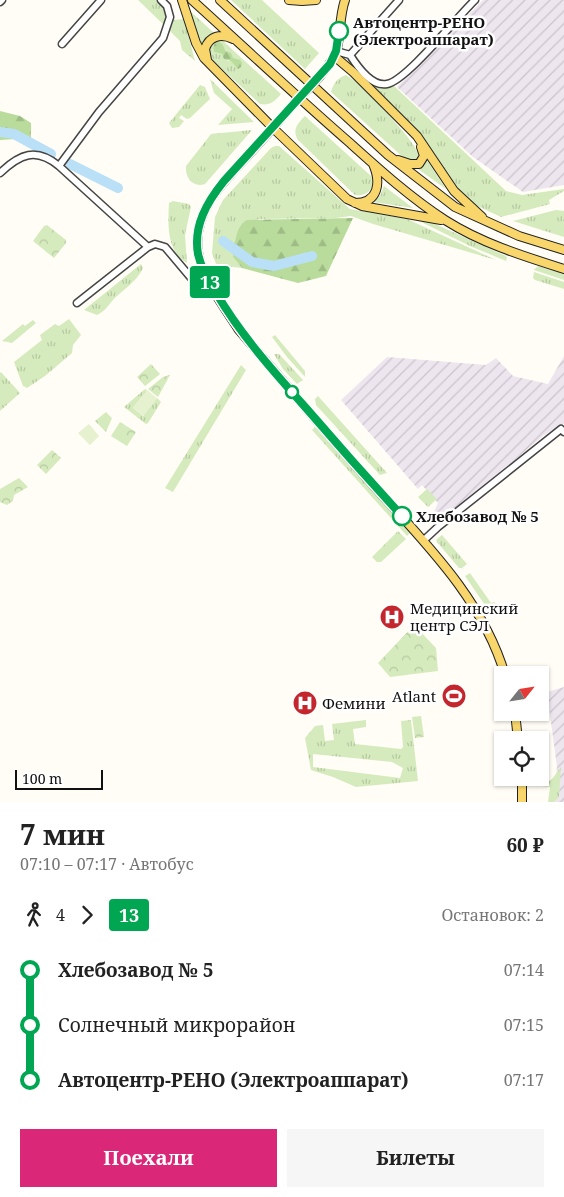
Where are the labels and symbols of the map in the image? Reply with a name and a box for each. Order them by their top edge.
place label: Автоцентр-РЕНО (Электроаппарат) [353,12,494,49]
marker: Автоцентр-РЕНО (Электроаппарат) [329,21,349,41]
line badge: 13 [188,266,232,298]
unlabelled marker [285,385,299,399]
marker: Хлебозавод № 5 [392,506,412,526]
place label: Хлебозавод № 5 [416,506,539,526]
place label: Медицинский центр СЭЛ [410,598,518,635]
hospital icon: Медицинский центр СЭЛ [379,604,405,630]
north arrow [494,666,549,721]
sports icon: Atlant [441,683,467,709]
place label: Atlant [392,686,436,706]
hospital icon: Фемини [292,690,318,716]
place label: Фемини [322,693,386,713]
scale bar [15,767,102,790]

